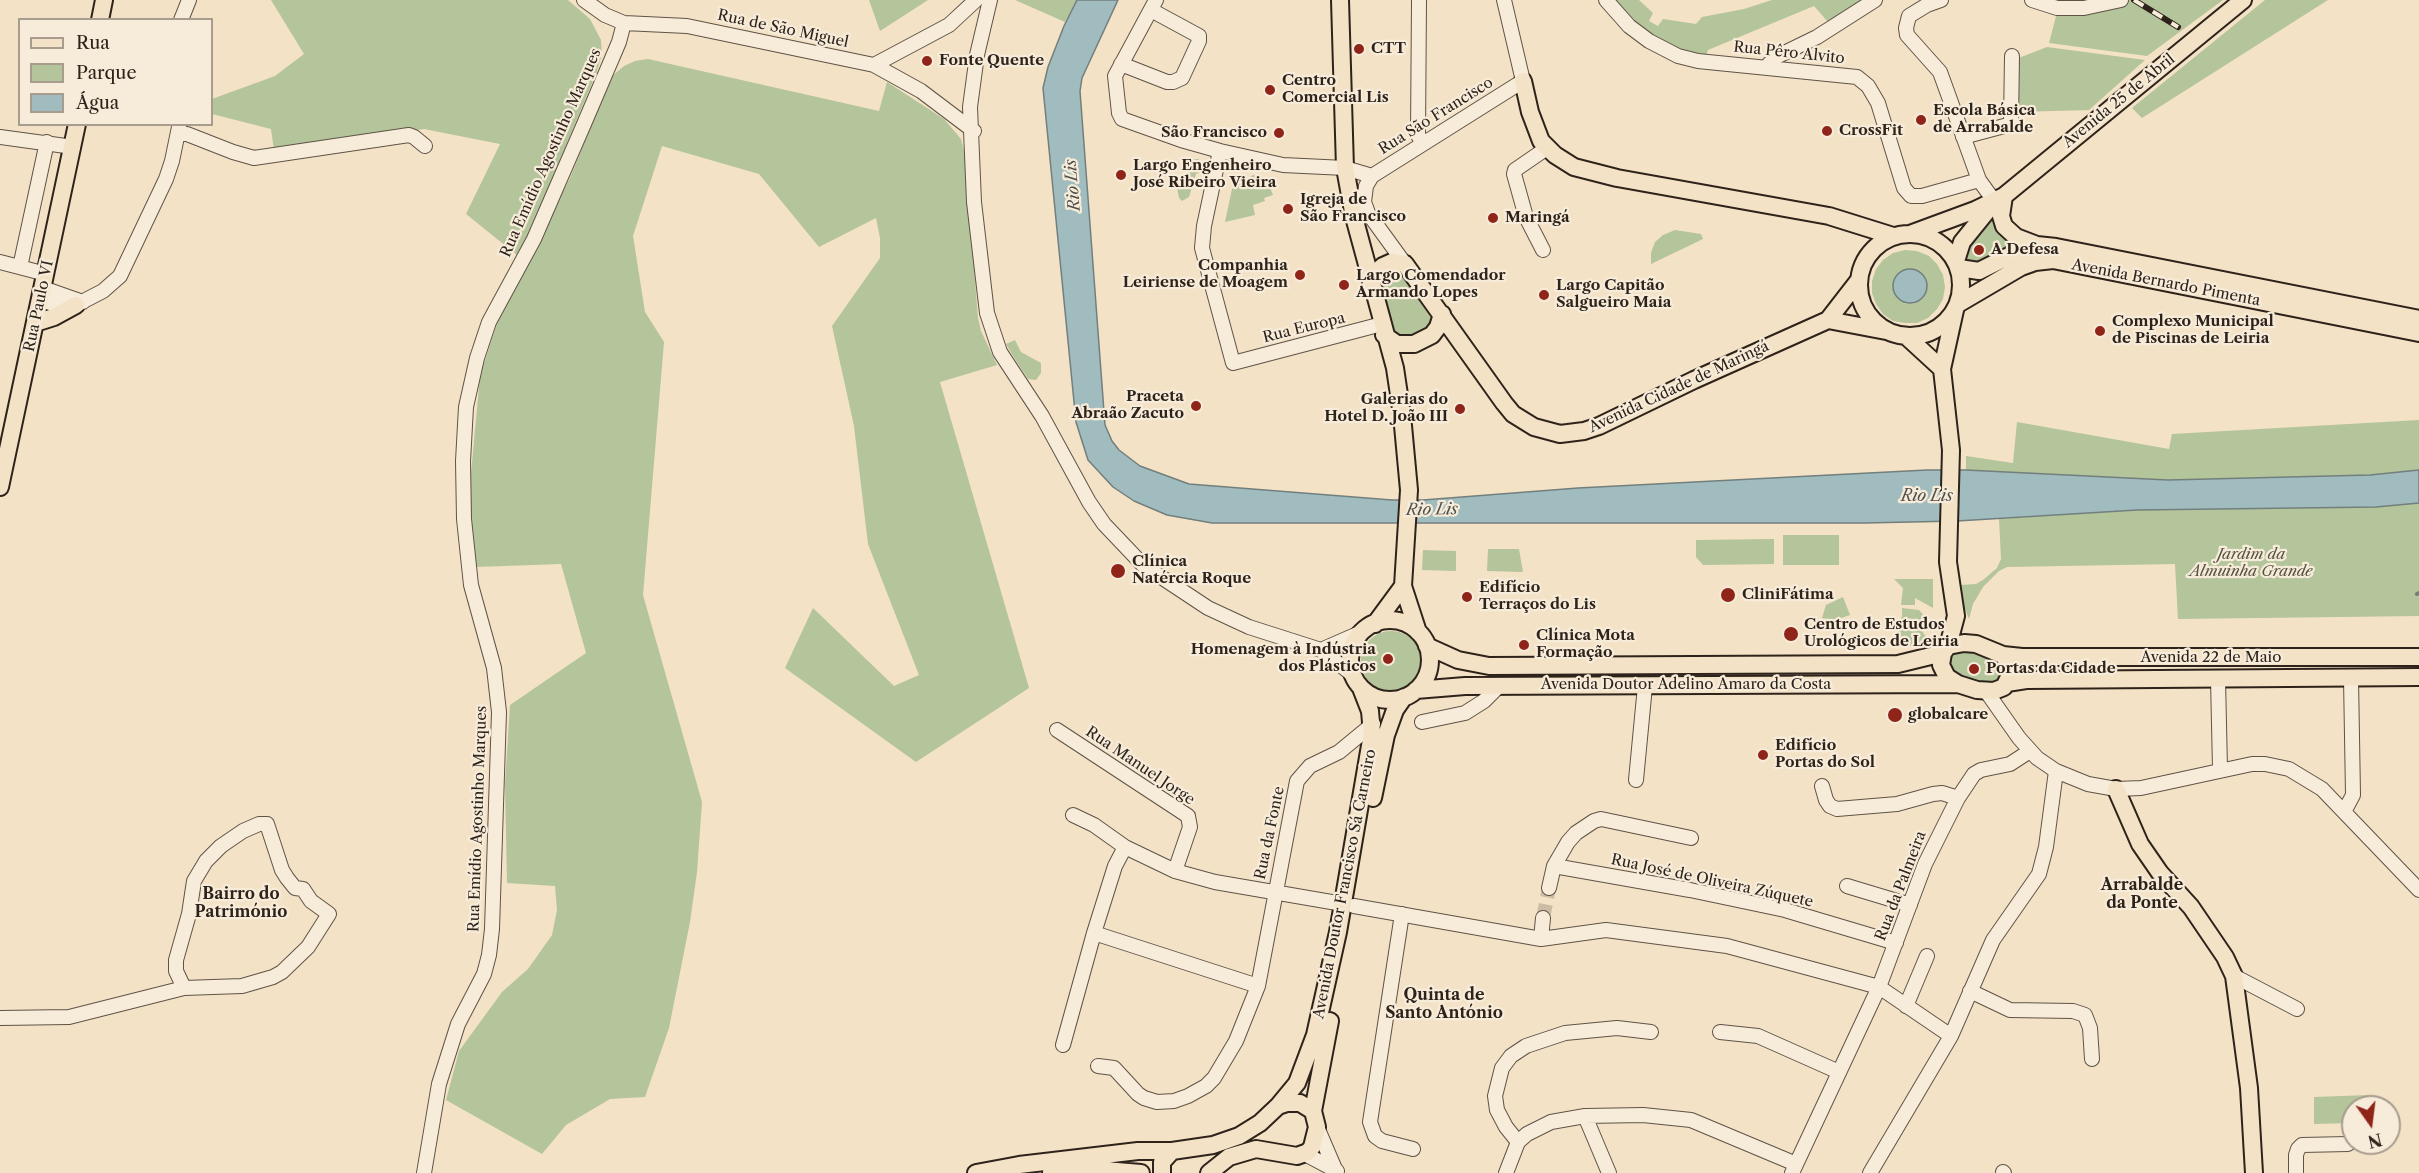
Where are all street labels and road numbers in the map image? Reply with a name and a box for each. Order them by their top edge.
street label: Rua de São Miguel [716,6,850,52]
street label: Rua Pêro Alvito [1732,38,1846,68]
street label: Rua Emídio Agostinho Marques [497,46,605,260]
street label: Avenida 25 de Abril [2059,50,2179,152]
street label: Rua São Francisco [1376,74,1496,158]
street label: Avenida Bernardo Pimenta [2070,256,2262,310]
street label: Rua Paulo VI [21,259,57,353]
street label: Rua Europa [1261,309,1347,347]
street label: Avenida Cidade de Maringá [1586,337,1772,437]
street label: Avenida 22 de Maio [2141,649,2281,667]
street label: Avenida Doutor Adelino Amaro da Costa [1541,676,1831,694]
street label: Rua Emídio Agostinho Marques [465,705,491,933]
street label: Rua Manuel Jorge [1082,723,1198,809]
street label: Avenida Doutor Francisco Sá Carneiro [1310,748,1380,1020]
street label: Rua da Fonte [1251,785,1289,881]
street label: Rua da Palmeira [1872,828,1930,944]
street label: Rua José de Oliveira Zúquete [1609,851,1815,911]

